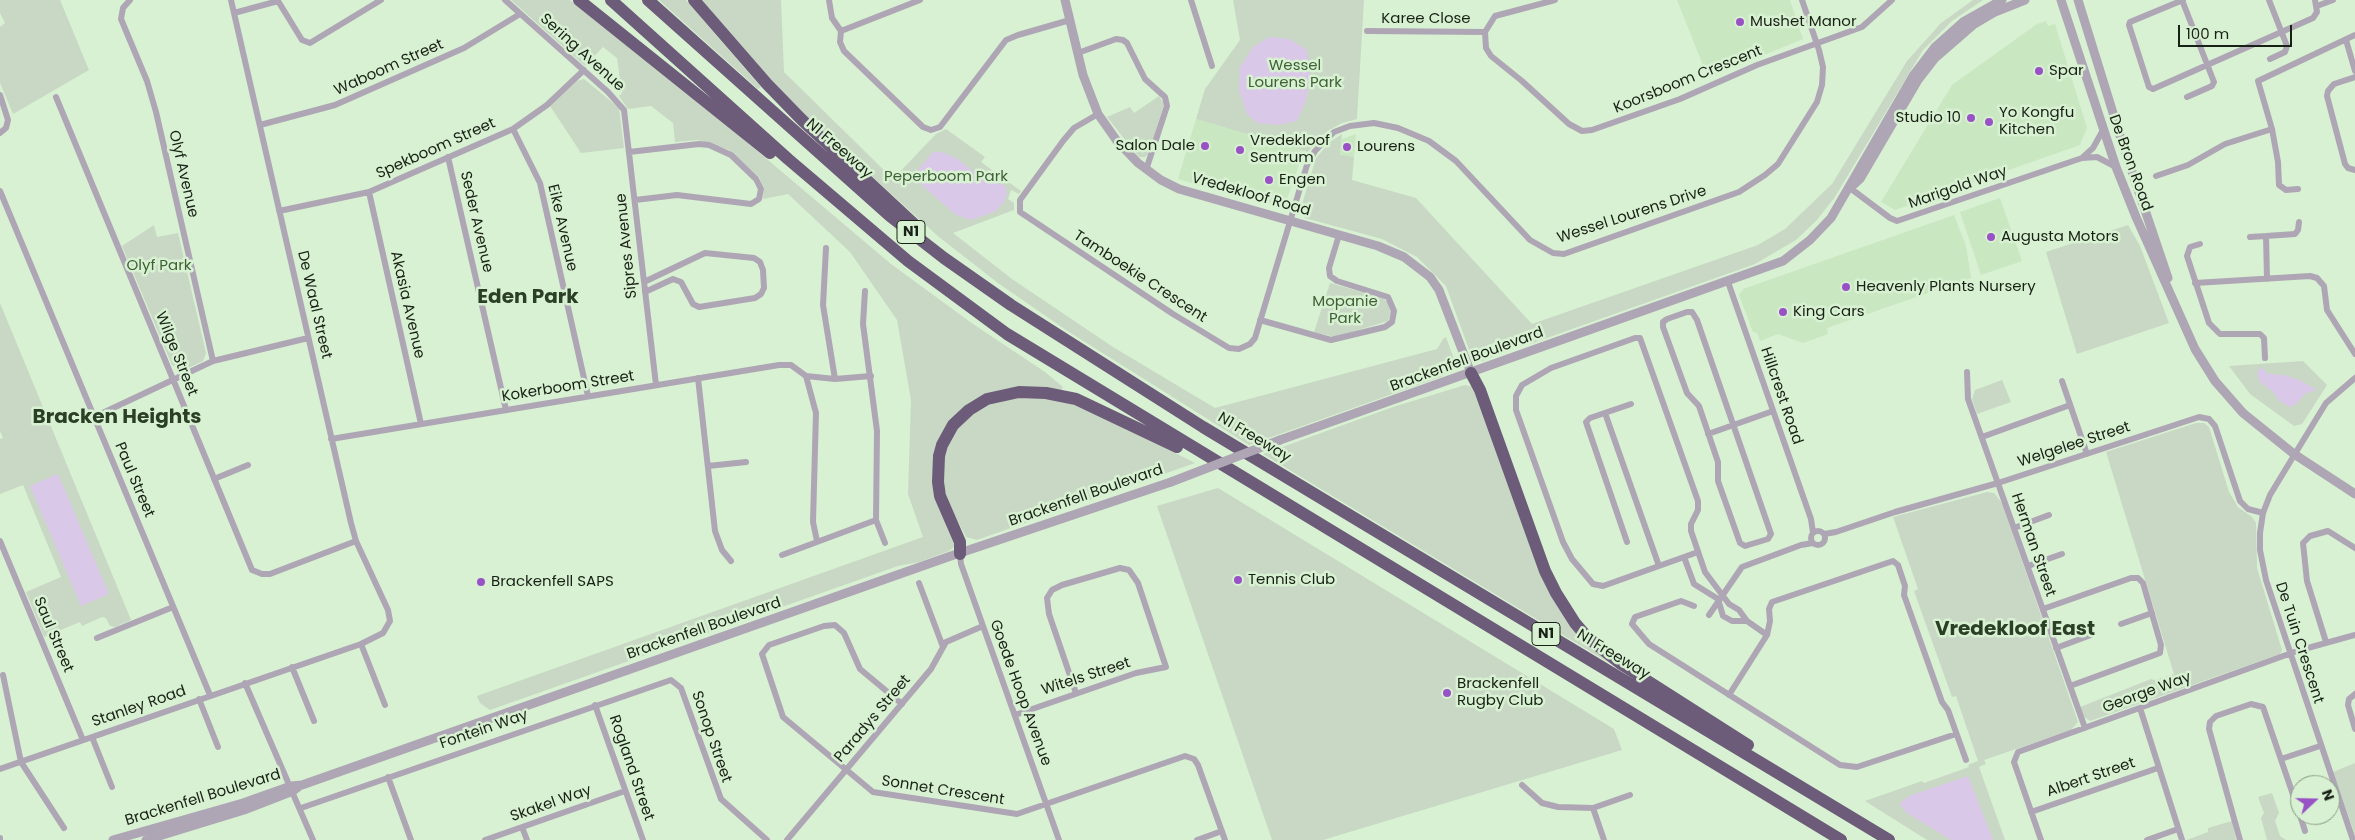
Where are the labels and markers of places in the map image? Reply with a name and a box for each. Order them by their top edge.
place label: Mushet Manor [1750,13,1857,31]
marker: Mushet Manor [1734,16,1746,28]
place label: Spar [2049,62,2084,80]
marker: Spar [2033,65,2045,77]
place label: Yo Kongfu Kitchen [1999,104,2074,139]
place label: Studio 10 [1895,109,1961,127]
marker: Studio 10 [1965,112,1977,124]
marker: Yo Kongfu Kitchen [1983,116,1995,128]
place label: Vredekloof Sentrum [1250,132,1330,167]
place label: Salon Dale [1115,137,1195,155]
place label: Lourens [1357,138,1415,156]
marker: Salon Dale [1199,140,1211,152]
marker: Lourens [1341,141,1353,153]
marker: Vredekloof Sentrum [1234,144,1246,156]
place label: Engen [1279,171,1325,189]
marker: Engen [1263,174,1275,186]
place label: Augusta Motors [2001,228,2119,246]
marker: Augusta Motors [1985,231,1997,243]
place label: Heavenly Plants Nursery [1856,278,2036,296]
marker: Heavenly Plants Nursery [1840,281,1852,293]
place label: King Cars [1793,303,1865,321]
marker: King Cars [1777,306,1789,318]
place label: Tennis Club [1248,571,1335,589]
place label: Brackenfell SAPS [491,573,614,591]
marker: Tennis Club [1232,574,1244,586]
marker: Brackenfell SAPS [475,576,487,588]
place label: Brackenfell Rugby Club [1457,675,1543,710]
marker: Brackenfell Rugby Club [1441,687,1453,699]

